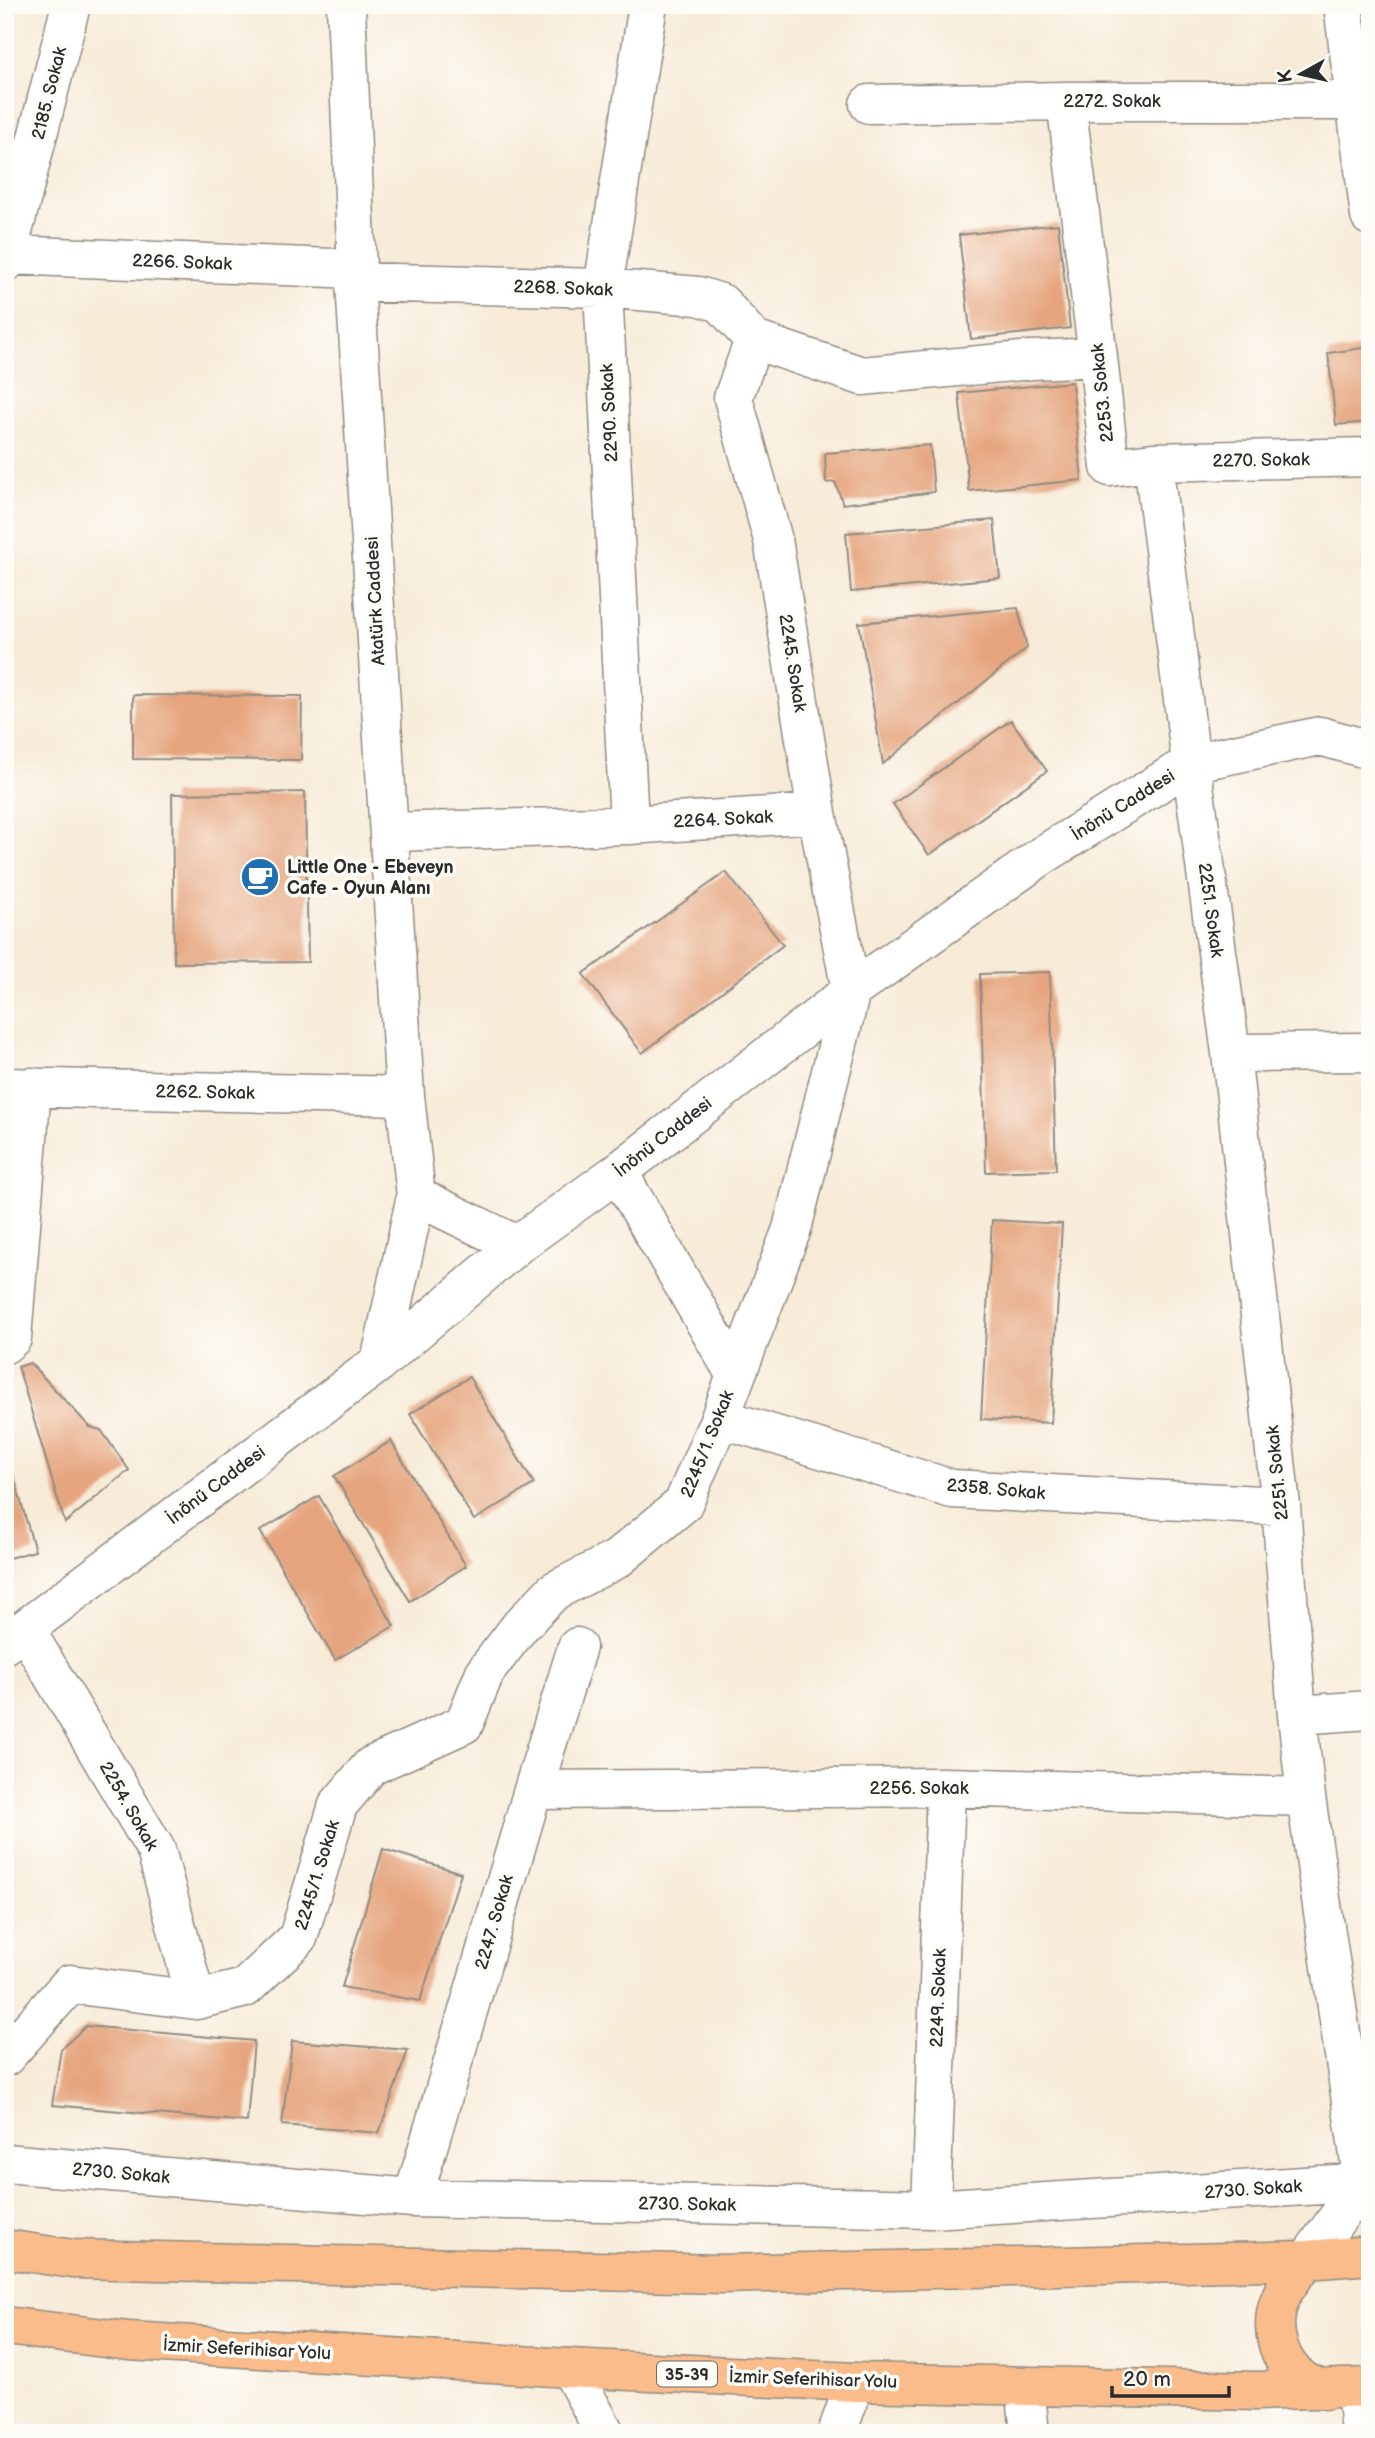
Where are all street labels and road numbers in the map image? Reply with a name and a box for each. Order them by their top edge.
street label: 2185. Sokak [28,44,71,142]
street label: 2272. Sokak [1063,91,1161,112]
street label: 2266. Sokak [132,250,232,275]
street label: 2268. Sokak [513,276,613,301]
street label: 2253. Sokak [1087,342,1118,443]
street label: 2290. Sokak [596,363,623,463]
street label: 2270. Sokak [1212,449,1310,472]
street label: Atatürk Caddesi [362,536,389,666]
street label: 2245. Sokak [774,613,811,714]
street label: İnönü Caddesi [1067,764,1179,846]
street label: 2264. Sokak [673,806,774,833]
street label: 2251. Sokak [1193,861,1228,959]
street label: 2262. Sokak [155,1081,255,1104]
street label: İnönü Caddesi [610,1092,716,1182]
street label: 2245/1. Sokak [676,1387,739,1501]
street label: 2251. Sokak [1262,1424,1293,1521]
street label: İnönü Caddesi [162,1441,270,1529]
street label: 2358. Sokak [946,1475,1046,1504]
street label: 2254. Sokak [95,1758,163,1855]
street label: 2256. Sokak [869,1778,969,1799]
street label: 2245/1. Sokak [291,1817,344,1933]
street label: 2247. Sokak [471,1872,518,1972]
street label: 2249. Sokak [926,1948,951,2048]
street label: 2730. Sokak [71,2159,171,2188]
street label: 2730. Sokak [1204,2176,1303,2203]
street label: 2730. Sokak [638,2193,736,2216]
street label: İzmir Seferihisar Yolu [162,2334,332,2364]
road number: 35-39 [657,2362,717,2386]
street label: İzmir Seferihisar Yolu [728,2365,898,2393]

